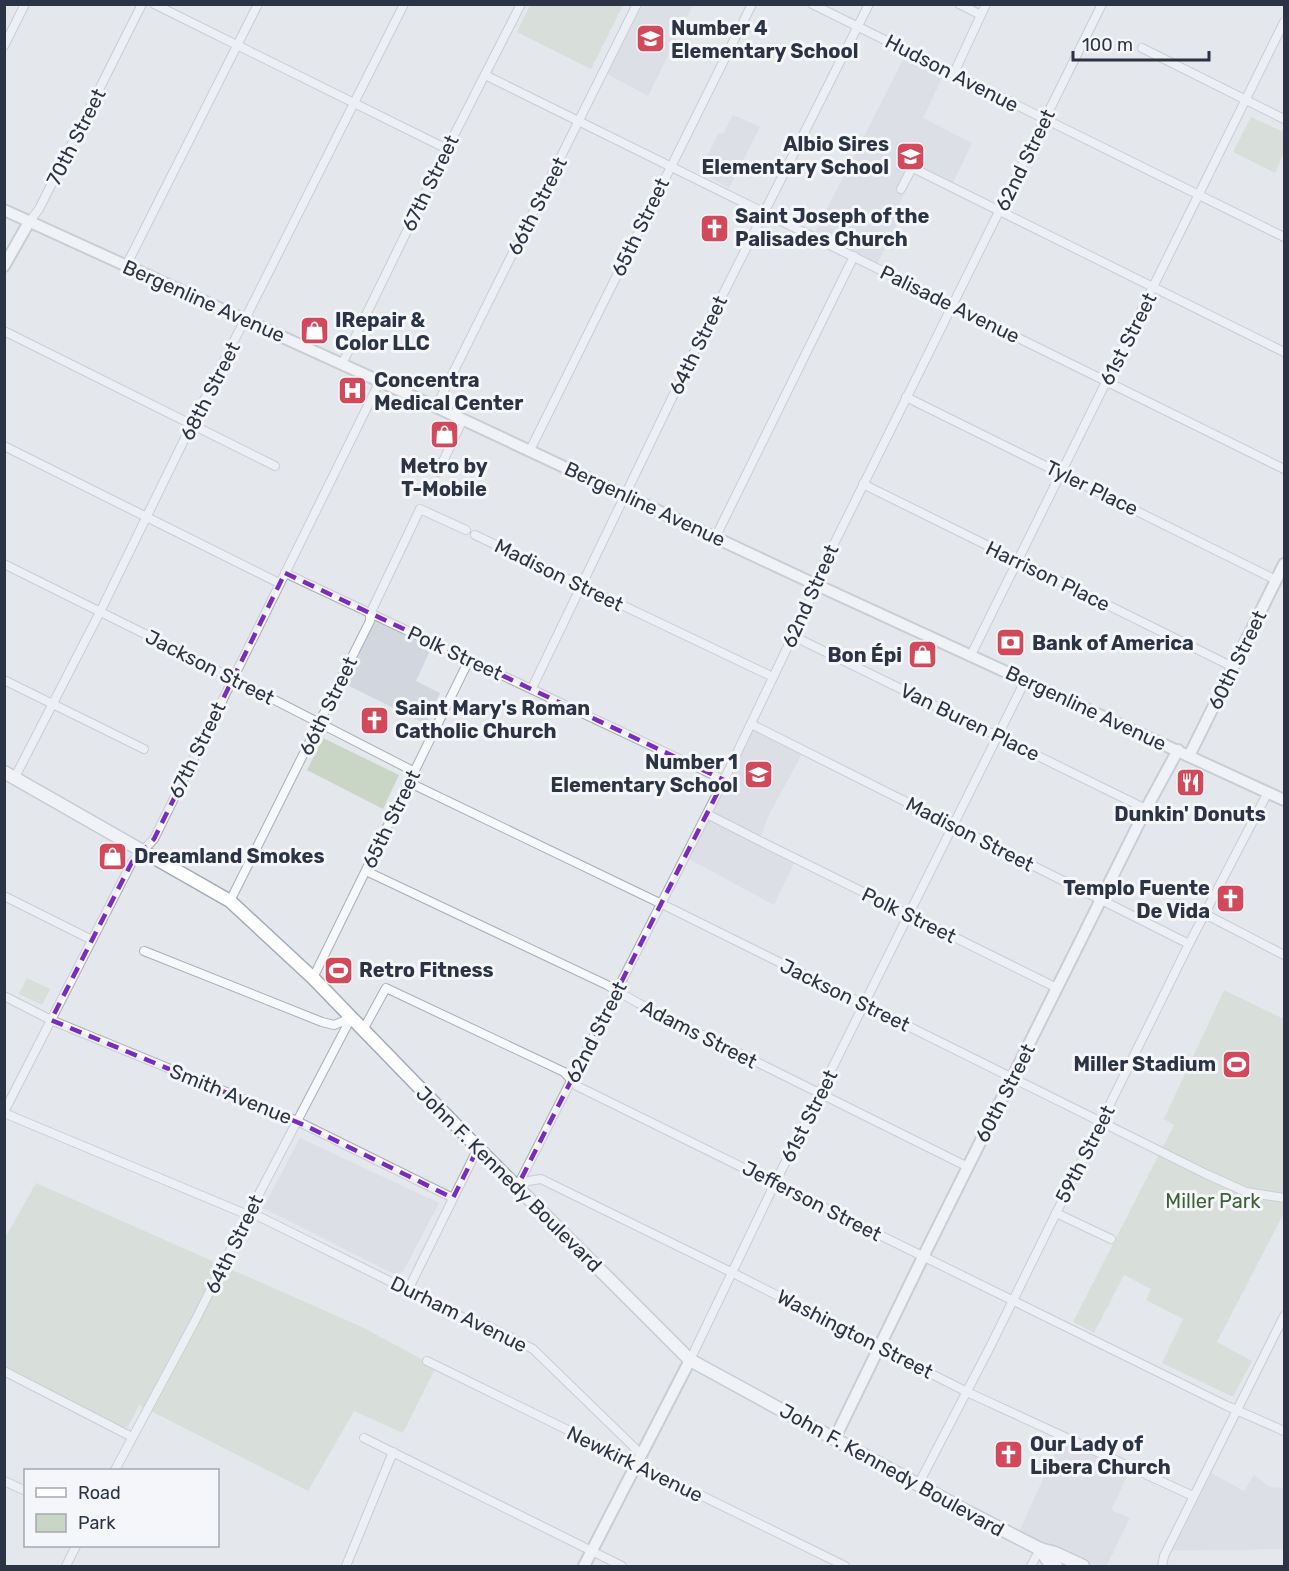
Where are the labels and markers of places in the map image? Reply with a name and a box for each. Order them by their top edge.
place label: Number 4 Elementary School [671,16,858,63]
school or university icon: Number 4 Elementary School [634,23,666,55]
place label: Albio Sires Elementary School [702,132,889,179]
school or university icon: Albio Sires Elementary School [894,140,926,172]
place label: Saint Joseph of the Palisades Church [735,204,929,251]
church icon: Saint Joseph of the Palisades Church [698,212,730,244]
place label: IRepair & Color LLC [335,308,430,355]
shop icon: IRepair & Color LLC [298,315,330,347]
place label: Concentra Medical Center [374,368,523,415]
hospital icon: Concentra Medical Center [337,375,369,407]
shop icon: Metro by T-Mobile [428,419,460,451]
place label: Metro by T-Mobile [400,454,488,501]
bank icon: Bank of America [995,627,1027,659]
place label: Bank of America [1032,631,1194,655]
shop icon: Bon Épi [907,639,939,671]
place label: Bon Épi [827,643,902,667]
place label: Saint Mary's Roman Catholic Church [395,696,590,743]
church icon: Saint Mary's Roman Catholic Church [358,704,390,736]
place label: Number 1 Elementary School [551,750,738,797]
school or university icon: Number 1 Elementary School [743,758,775,790]
restaurant icon: Dunkin' Donuts [1174,767,1206,799]
place label: Dunkin' Donuts [1114,802,1266,826]
shop icon: Dreamland Smokes [97,840,129,872]
place label: Dreamland Smokes [134,844,325,868]
place label: Templo Fuente De Vida [1063,876,1210,923]
church icon: Templo Fuente De Vida [1215,883,1247,915]
sports icon: Retro Fitness [322,954,354,986]
place label: Retro Fitness [359,958,494,982]
sports icon: Miller Stadium [1221,1048,1253,1080]
place label: Miller Stadium [1074,1052,1216,1076]
place label: Our Lady of Libera Church [1030,1432,1171,1479]
church icon: Our Lady of Libera Church [993,1439,1025,1471]

